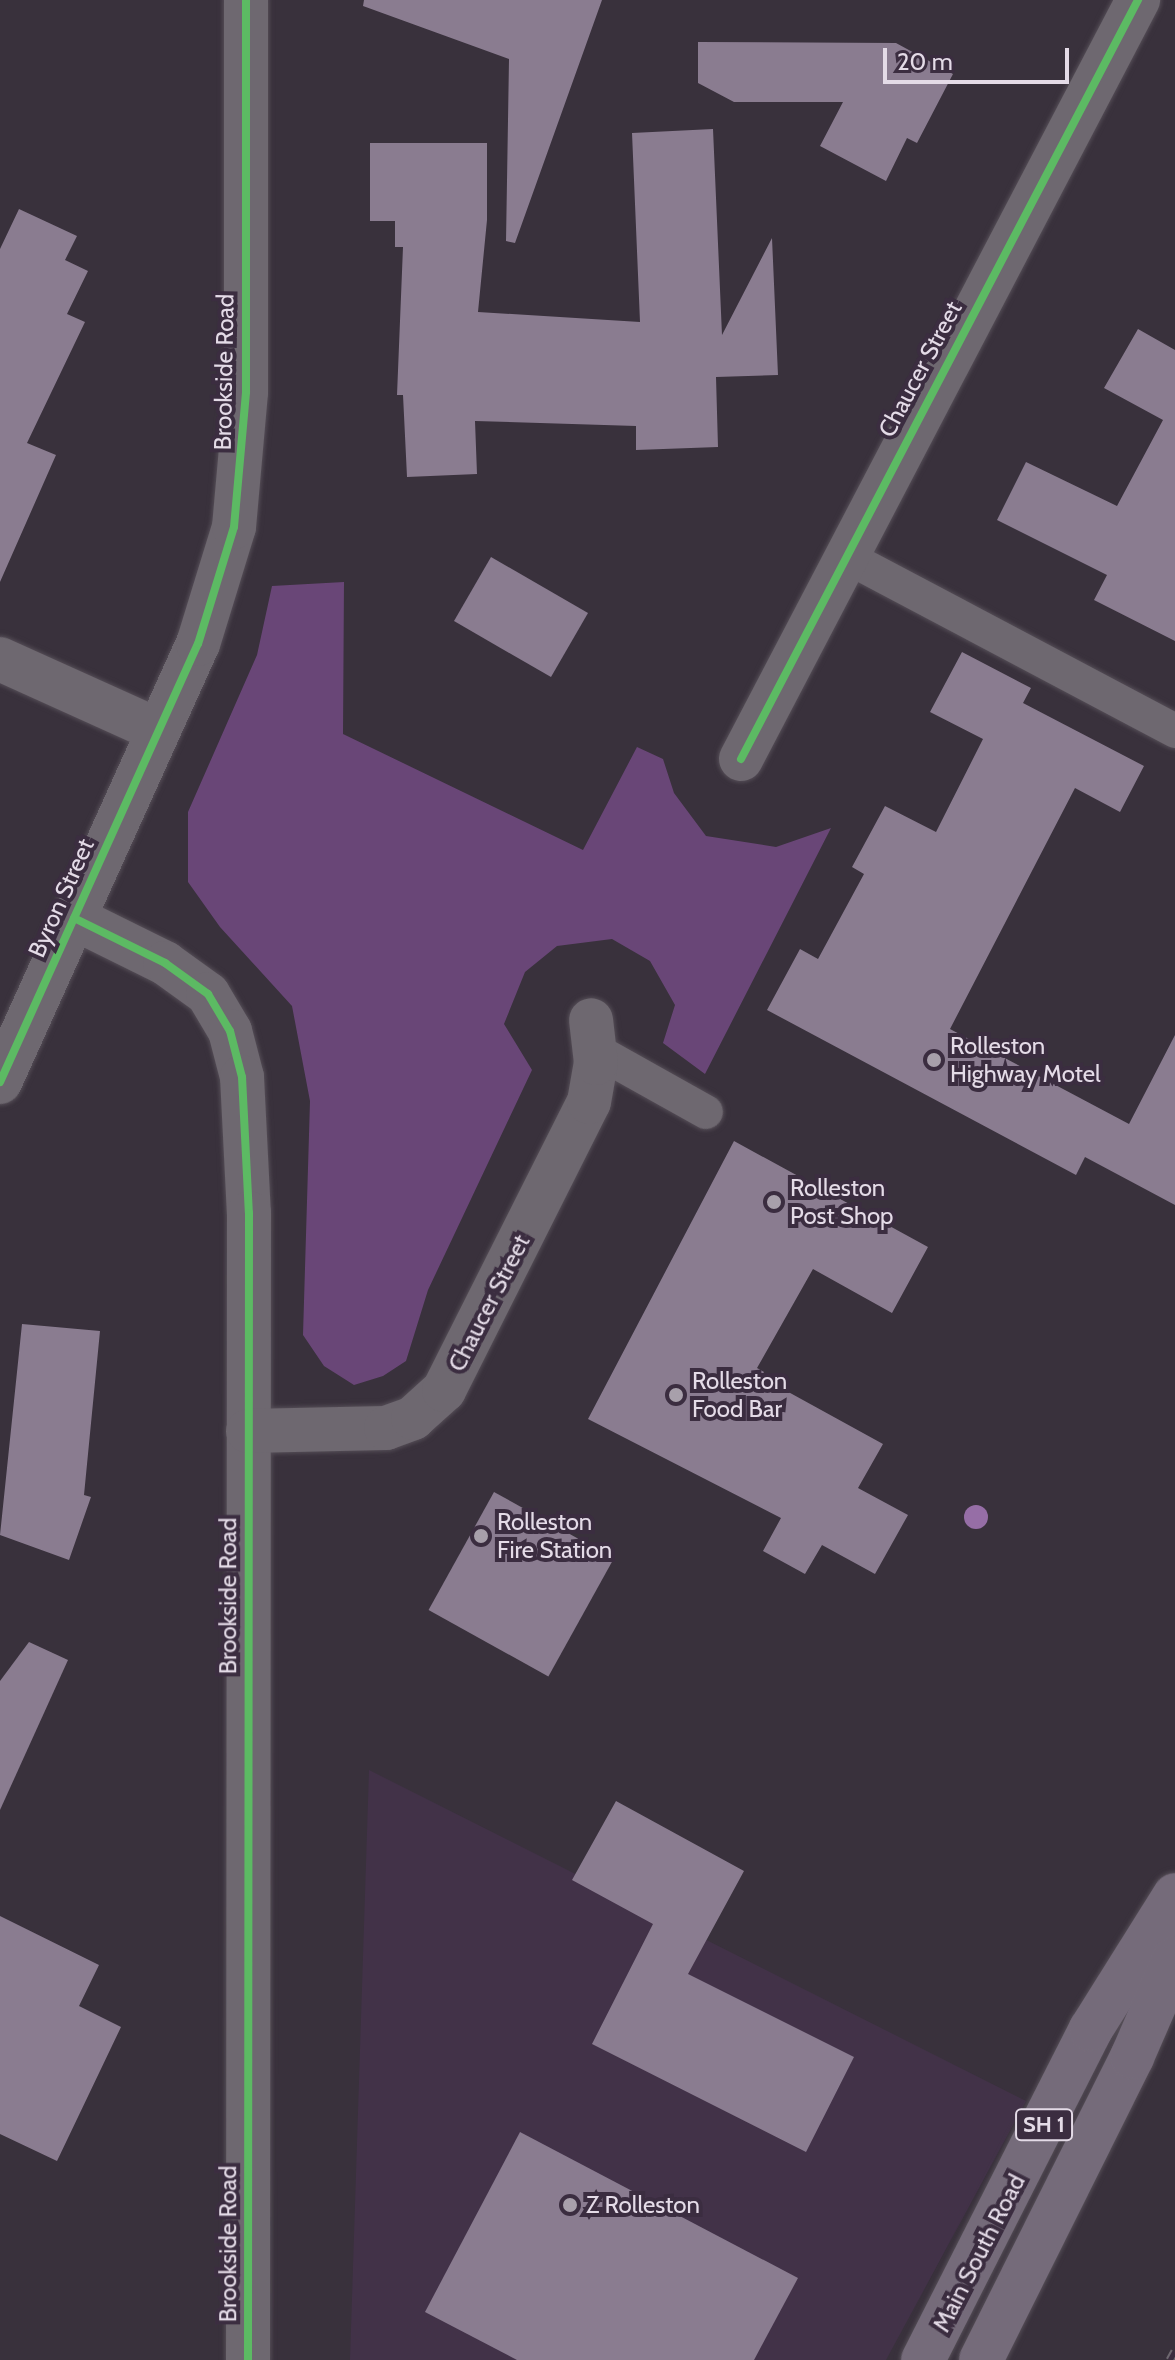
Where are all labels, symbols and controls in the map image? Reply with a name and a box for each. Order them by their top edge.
scale bar [887,32,1073,82]
text: 20 m [897,47,953,76]
street label: Brookside Road [208,293,240,451]
street label: Chaucer Street [872,296,968,442]
street label: Byron Street [22,834,100,962]
place label: Rolleston Highway Motel [950,1032,1101,1088]
marker: Rolleston Highway Motel [925,1051,943,1069]
place label: Rolleston Post Shop [790,1174,893,1230]
marker: Rolleston Post Shop [765,1193,783,1211]
street label: Chaucer Street [442,1230,536,1376]
place label: Rolleston Food Bar [692,1367,787,1423]
marker: Rolleston Food Bar [667,1386,685,1404]
place label: Rolleston Fire Station [497,1508,612,1564]
street label: Brookside Road [214,1518,242,1674]
marker: Rolleston Fire Station [472,1527,490,1545]
road number: SH 1 [1014,2107,1074,2143]
street label: Brookside Road [214,2166,242,2322]
street label: Main South Road [927,2169,1031,2337]
place label: Z Rolleston [586,2191,700,2219]
marker: Z Rolleston [561,2196,579,2214]

